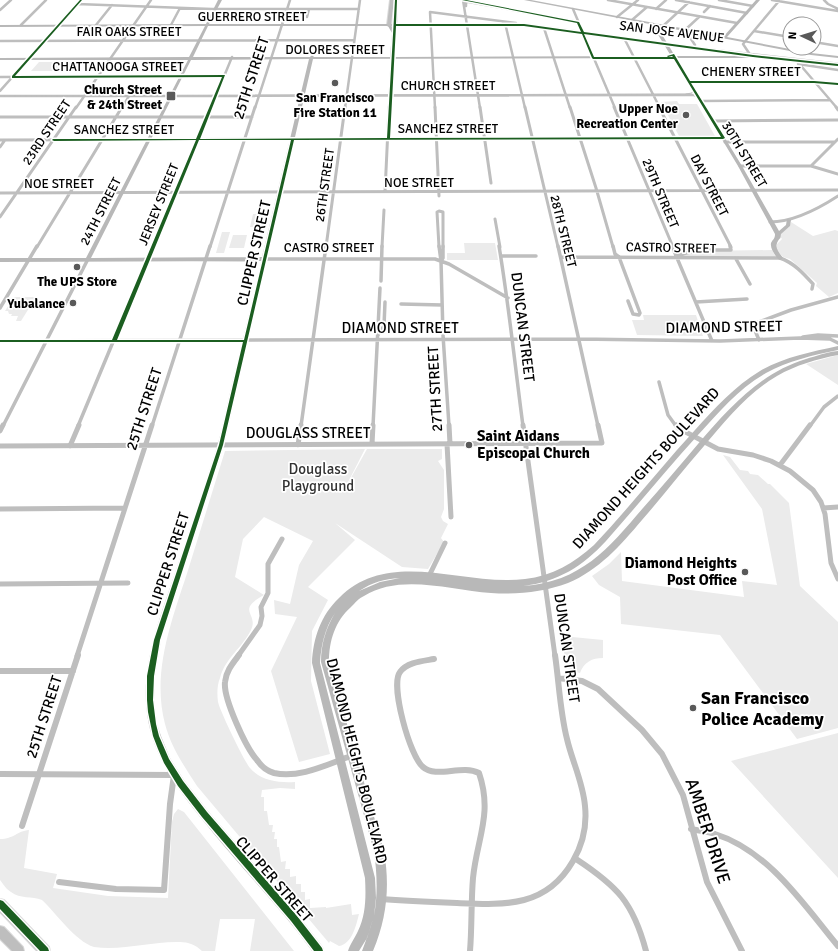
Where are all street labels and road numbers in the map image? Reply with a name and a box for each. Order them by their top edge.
street label: GUERRERO STREET [198,9,307,25]
street label: SAN JOSE AVENUE [618,18,725,46]
street label: FAIR OAKS STREET [77,24,182,40]
street label: 25TH STREET [229,34,273,122]
street label: DOLORES STREET [285,42,385,58]
street label: CHATTANOOGA STREET [52,59,184,75]
street label: CHENERY STREET [701,64,801,80]
street label: CHURCH STREET [401,78,496,94]
street label: 23RD STREET [19,96,75,168]
street label: 30TH STREET [718,119,770,191]
street label: SANCHEZ STREET [398,121,499,137]
street label: SANCHEZ STREET [74,122,175,138]
street label: 26TH STREET [312,147,338,223]
street label: DAY STREET [687,152,732,220]
street label: 29TH STREET [638,156,682,231]
street label: JERSEY STREET [135,160,183,248]
street label: 24TH STREET [77,174,125,248]
street label: NOE STREET [384,175,454,191]
street label: NOE STREET [24,176,94,192]
street label: 28TH STREET [546,193,580,270]
street label: CLIPPER STREET [233,198,275,307]
street label: CASTRO STREET [626,239,717,257]
street label: CASTRO STREET [284,240,375,256]
street label: DUNCAN STREET [507,271,539,383]
street label: DIAMOND STREET [665,317,783,337]
street label: DIAMOND STREET [341,319,459,337]
street label: 27TH STREET [424,345,446,432]
street label: 25TH STREET [122,365,166,453]
street label: DIAMOND HEIGHTS BOULEVARD [569,384,723,552]
street label: DOUGLASS STREET [246,424,371,442]
street label: CLIPPER STREET [143,509,193,618]
street label: DUNCAN STREET [550,592,584,704]
street label: DIAMOND HEIGHTS BOULEVARD [323,656,391,866]
street label: 25TH STREET [22,673,66,761]
street label: AMBER DRIVE [681,775,735,887]
street label: CLIPPER STREET [232,832,317,926]

